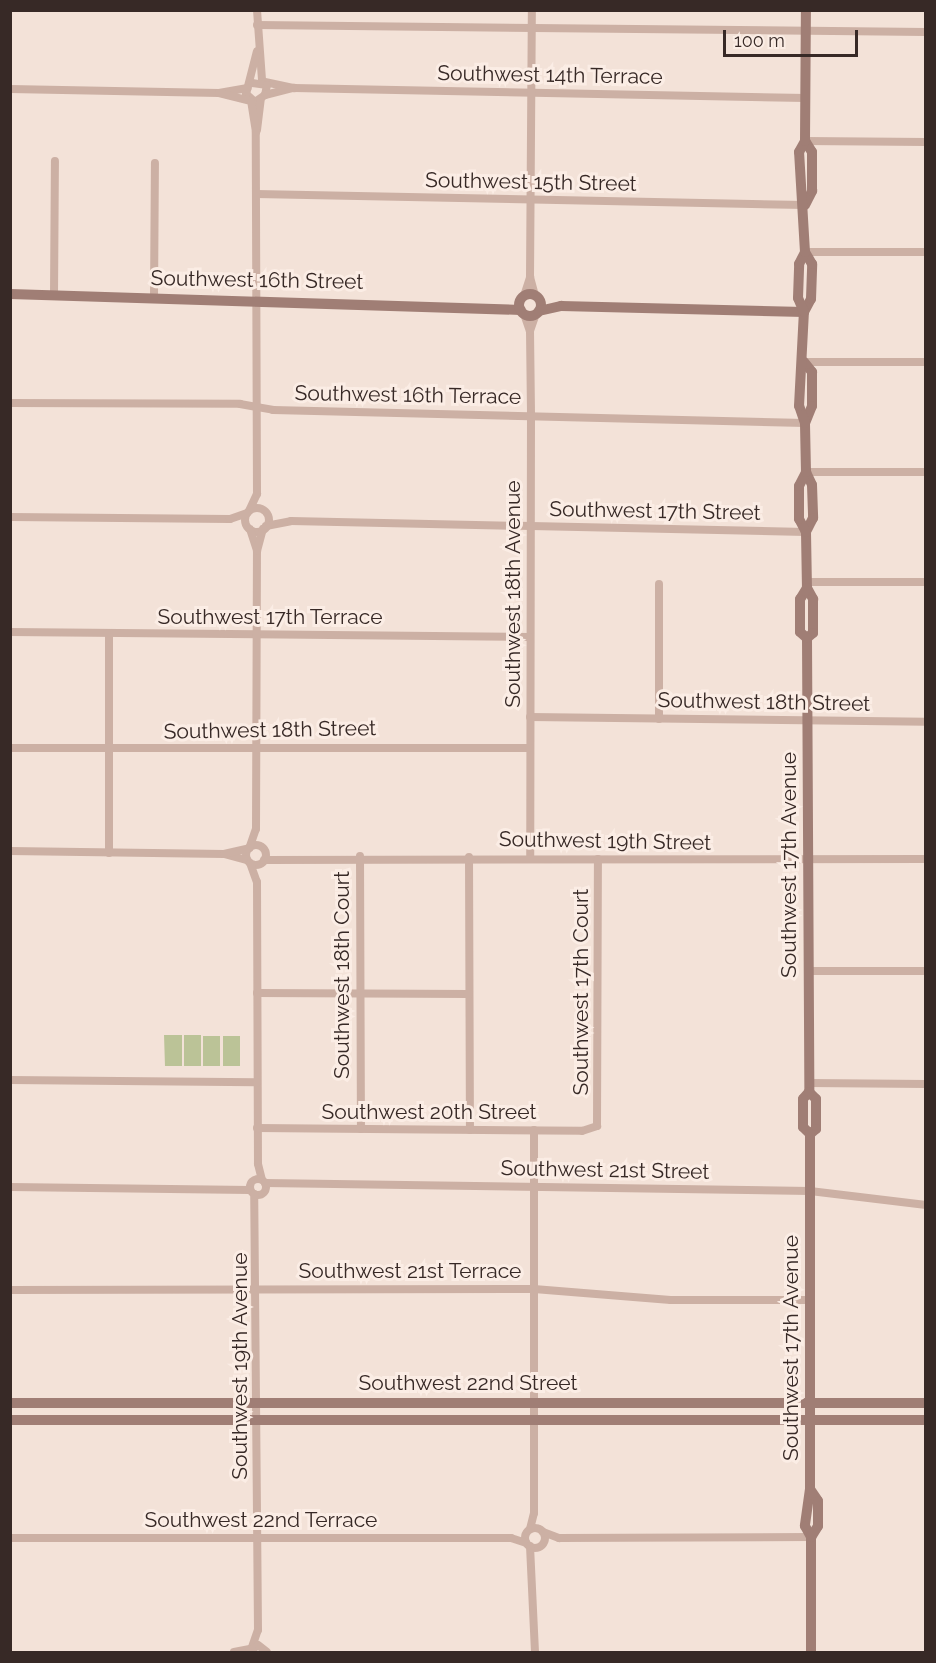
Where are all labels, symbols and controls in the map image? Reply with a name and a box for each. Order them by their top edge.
scale bar [726,18,861,56]
text: 100 m [734,30,785,51]
street label: Southwest 14th Terrace [437,60,663,90]
street label: Southwest 15th Street [425,168,637,196]
street label: Southwest 16th Street [150,266,364,294]
street label: Southwest 16th Terrace [294,380,522,410]
street label: Southwest 18th Avenue [500,480,526,708]
street label: Southwest 17th Street [549,497,761,525]
street label: Southwest 17th Terrace [157,604,383,630]
street label: Southwest 18th Street [658,688,870,716]
street label: Southwest 18th Street [164,716,376,744]
street label: Southwest 17th Avenue [776,752,802,978]
street label: Southwest 19th Street [499,827,711,855]
street label: Southwest 18th Court [329,871,355,1079]
street label: Southwest 17th Court [568,889,594,1095]
street label: Southwest 20th Street [322,1099,536,1125]
street label: Southwest 21st Street [500,1156,710,1184]
street label: Southwest 17th Avenue [778,1235,804,1461]
street label: Southwest 19th Avenue [227,1252,253,1480]
street label: Southwest 21st Terrace [298,1258,522,1284]
street label: Southwest 22nd Street [358,1370,578,1396]
street label: Southwest 22nd Terrace [144,1507,378,1533]

